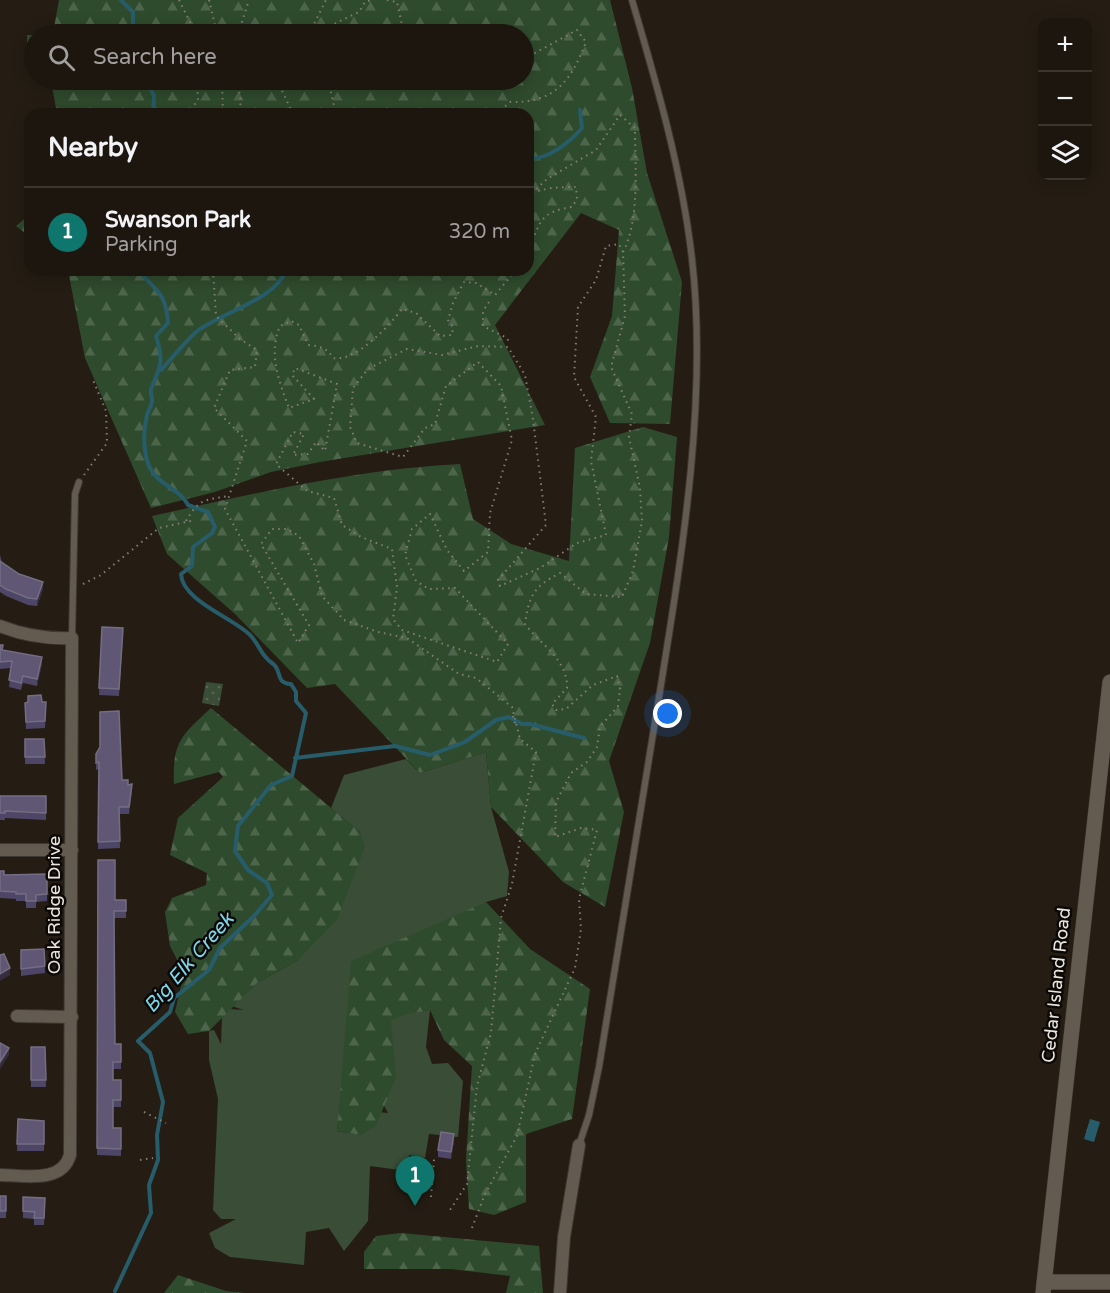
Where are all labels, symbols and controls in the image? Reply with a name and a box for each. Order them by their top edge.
map controls [1038,18,1092,180]
button: + [1038,18,1092,72]
search box [24,24,534,90]
icon: search [45,41,78,74]
text: Search here [93,44,217,70]
button: − [1038,72,1092,126]
button: layers [1038,126,1092,180]
text: Nearby [48,132,138,163]
text: Swanson Park [105,207,251,233]
text: 1 [61,220,74,244]
text: 320 m [449,220,510,244]
text: Parking [105,233,178,257]
your location [653,699,682,728]
street label: Oak Ridge Drive [43,836,65,974]
water label: Big Elk Creek [139,906,240,1018]
street label: Cedar Island Road [1037,906,1075,1064]
pin: 1 [396,1156,434,1206]

